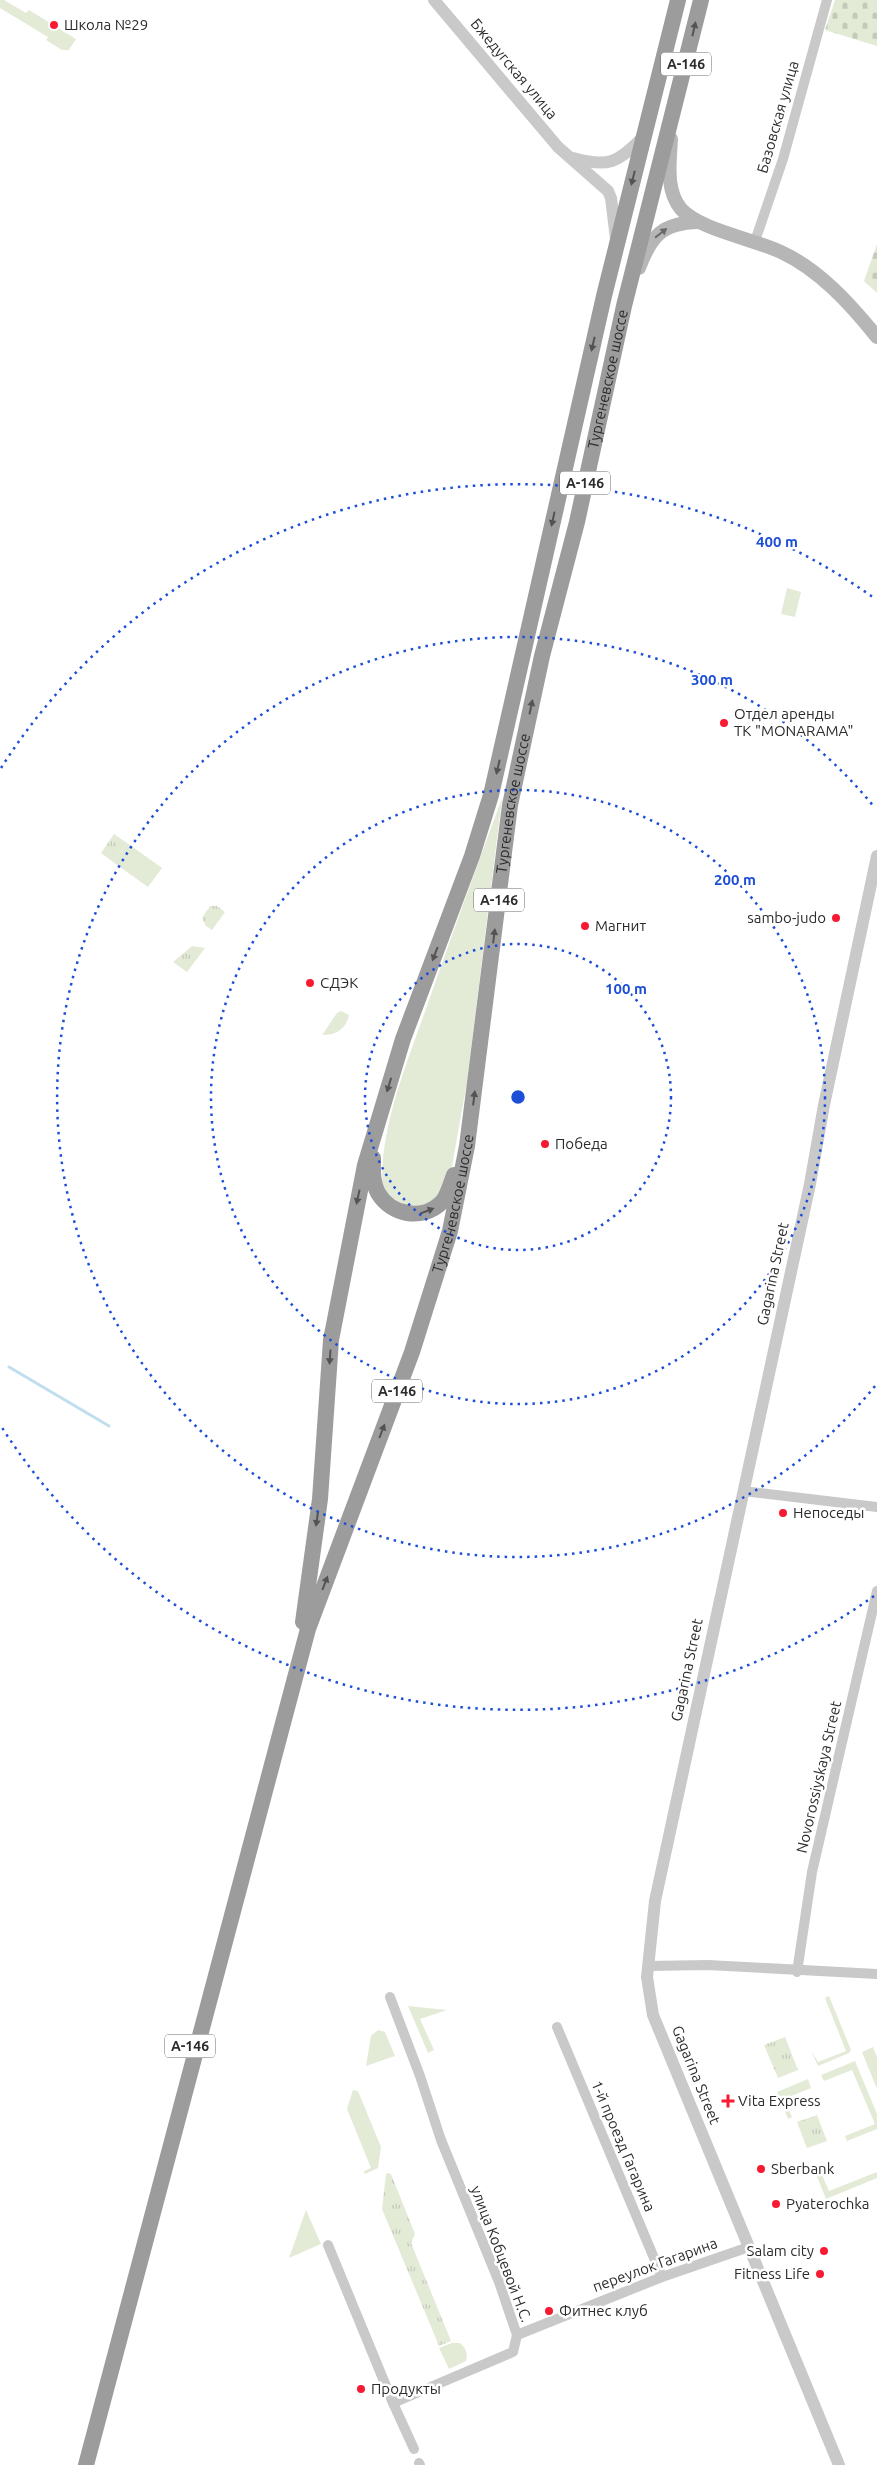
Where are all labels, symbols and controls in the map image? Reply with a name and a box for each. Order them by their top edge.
street label: Бжедугская улица [467,15,561,122]
place label: Школа №29 [64,16,148,33]
marker: Школа №29 [48,19,60,31]
one-way arrow [690,22,698,37]
road number: А-146 [661,52,711,76]
street label: Базовская улица [753,59,802,175]
one-way arrow [629,170,637,185]
one-way arrow [654,227,667,238]
street label: Тургеневское шоссе [584,308,631,450]
one-way arrow [589,336,597,351]
road number: А-146 [560,472,610,494]
one-way arrow [549,512,557,527]
text: 400 m [756,533,798,550]
text: 300 m [691,671,733,688]
one-way arrow [527,700,535,715]
place label: Отдел аренды ТК "MONARAMA" [734,705,853,739]
marker: Отдел аренды ТК "MONARAMA" [718,717,730,729]
street label: Тургеневское шоссе [492,732,533,875]
one-way arrow [494,759,502,774]
text: 200 m [714,871,756,888]
road number: А-146 [474,888,524,912]
place label: sambo-judo [747,909,826,926]
marker: sambo-judo [830,912,842,924]
place label: Магнит [595,917,646,934]
marker: Магнит [579,920,591,932]
one-way arrow [490,928,498,944]
one-way arrow [431,947,439,962]
place label: СДЭК [320,974,358,991]
marker: СДЭК [304,977,316,989]
text: 100 m [605,980,647,997]
one-way arrow [384,1078,392,1093]
centre of rings [509,1088,527,1106]
one-way arrow [470,1089,478,1105]
street label: Тургеневское шоссе [428,1133,476,1275]
place label: Победа [555,1135,608,1152]
marker: Победа [539,1138,551,1150]
one-way arrow [354,1189,362,1204]
one-way arrow [420,1206,434,1214]
street label: Gagarina Street [753,1221,792,1327]
one-way arrow [325,1349,333,1365]
road number: А-146 [372,1380,422,1402]
one-way arrow [379,1424,386,1439]
place label: Непоседы [793,1504,864,1521]
marker: Непоседы [777,1507,789,1519]
one-way arrow [313,1511,321,1527]
one-way arrow [322,1576,329,1591]
street label: Gagarina Street [667,1617,706,1723]
street label: Novorossiyskaya Street [793,1699,844,1855]
street label: Gagarina Street [669,2023,724,2127]
road number: А-146 [165,2034,215,2058]
street label: 1-й проезд Гагарина [588,2078,659,2214]
place label: Vita Express [738,2092,821,2109]
marker: Vita Express [722,2095,734,2107]
place label: Sberbank [771,2160,835,2177]
marker: Sberbank [755,2163,767,2175]
street label: улица Кобцевой Н.С. [468,2183,535,2324]
place label: Pyaterochka [786,2195,869,2212]
marker: Pyaterochka [770,2198,782,2210]
street label: переулок Гагарина [590,2234,719,2295]
place label: Salam city [747,2242,814,2259]
marker: Salam city [818,2245,830,2257]
place label: Fitness Life [734,2265,810,2282]
marker: Fitness Life [814,2268,826,2280]
place label: Фитнес клуб [559,2302,648,2319]
marker: Фитнес клуб [543,2305,555,2317]
place label: Продукты [371,2380,441,2397]
marker: Продукты [355,2383,367,2395]

